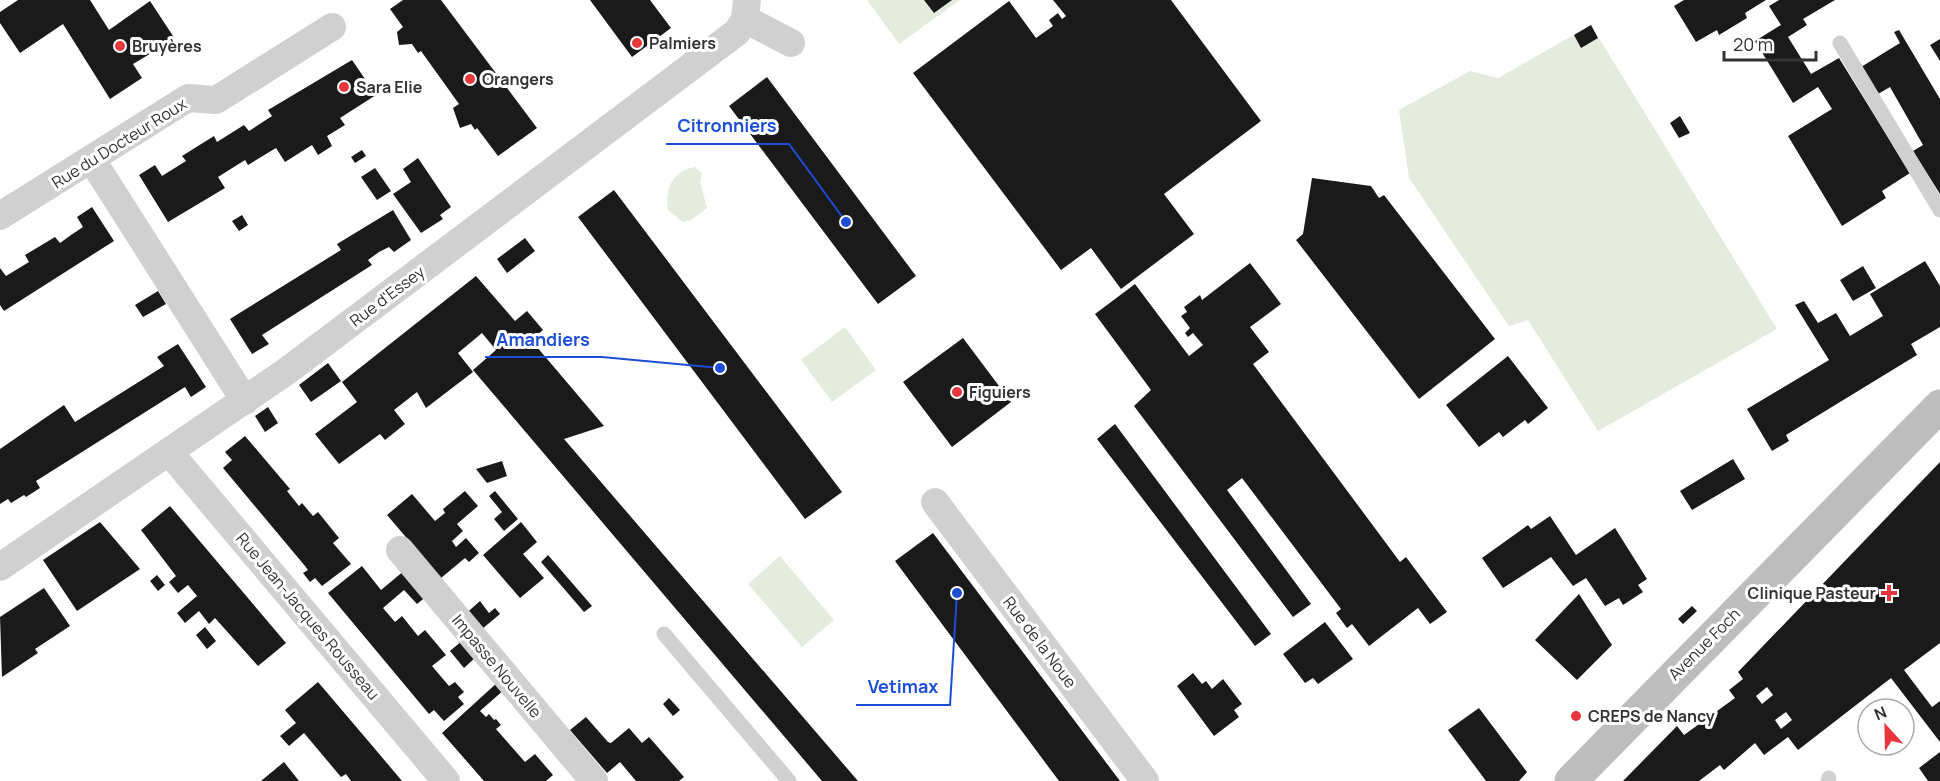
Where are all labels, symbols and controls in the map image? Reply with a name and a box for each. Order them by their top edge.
scale bar [1724,24,1816,62]
place label: Palmiers [649,32,716,54]
text: 20 m [1733,32,1773,56]
place label: Bruyères [132,35,202,57]
marker: Palmiers [630,36,644,50]
marker: Bruyères [113,39,127,53]
place label: Orangers [482,68,554,90]
marker: Orangers [463,72,477,86]
place label: Sara Elie [356,76,423,98]
marker: Sara Elie [337,80,351,94]
street label: Rue du Docteur Roux [48,92,191,193]
callout: Citronniers [666,108,789,144]
text: Citronniers [677,113,777,137]
street label: Rue d'Essey [345,260,429,331]
callout: Amandiers [485,321,602,357]
text: Amandiers [496,327,590,351]
place label: Figuiers [969,381,1031,403]
marker: Figuiers [950,385,964,399]
street label: Rue Jean-Jacques Rousseau [231,528,385,704]
place label: Clinique Pasteur [1748,582,1876,604]
marker: Clinique Pasteur [1880,584,1898,602]
street label: Rue de la Noue [998,592,1082,692]
street label: Avenue Foch [1663,603,1745,685]
street label: Impasse Nouvelle [447,610,547,722]
callout: Vetimax [856,669,950,705]
text: Vetimax [868,674,938,698]
north arrow [1856,697,1916,757]
text: N [1871,701,1890,725]
place label: CREPS de Nancy [1588,705,1715,727]
marker: CREPS de Nancy [1569,709,1583,723]

